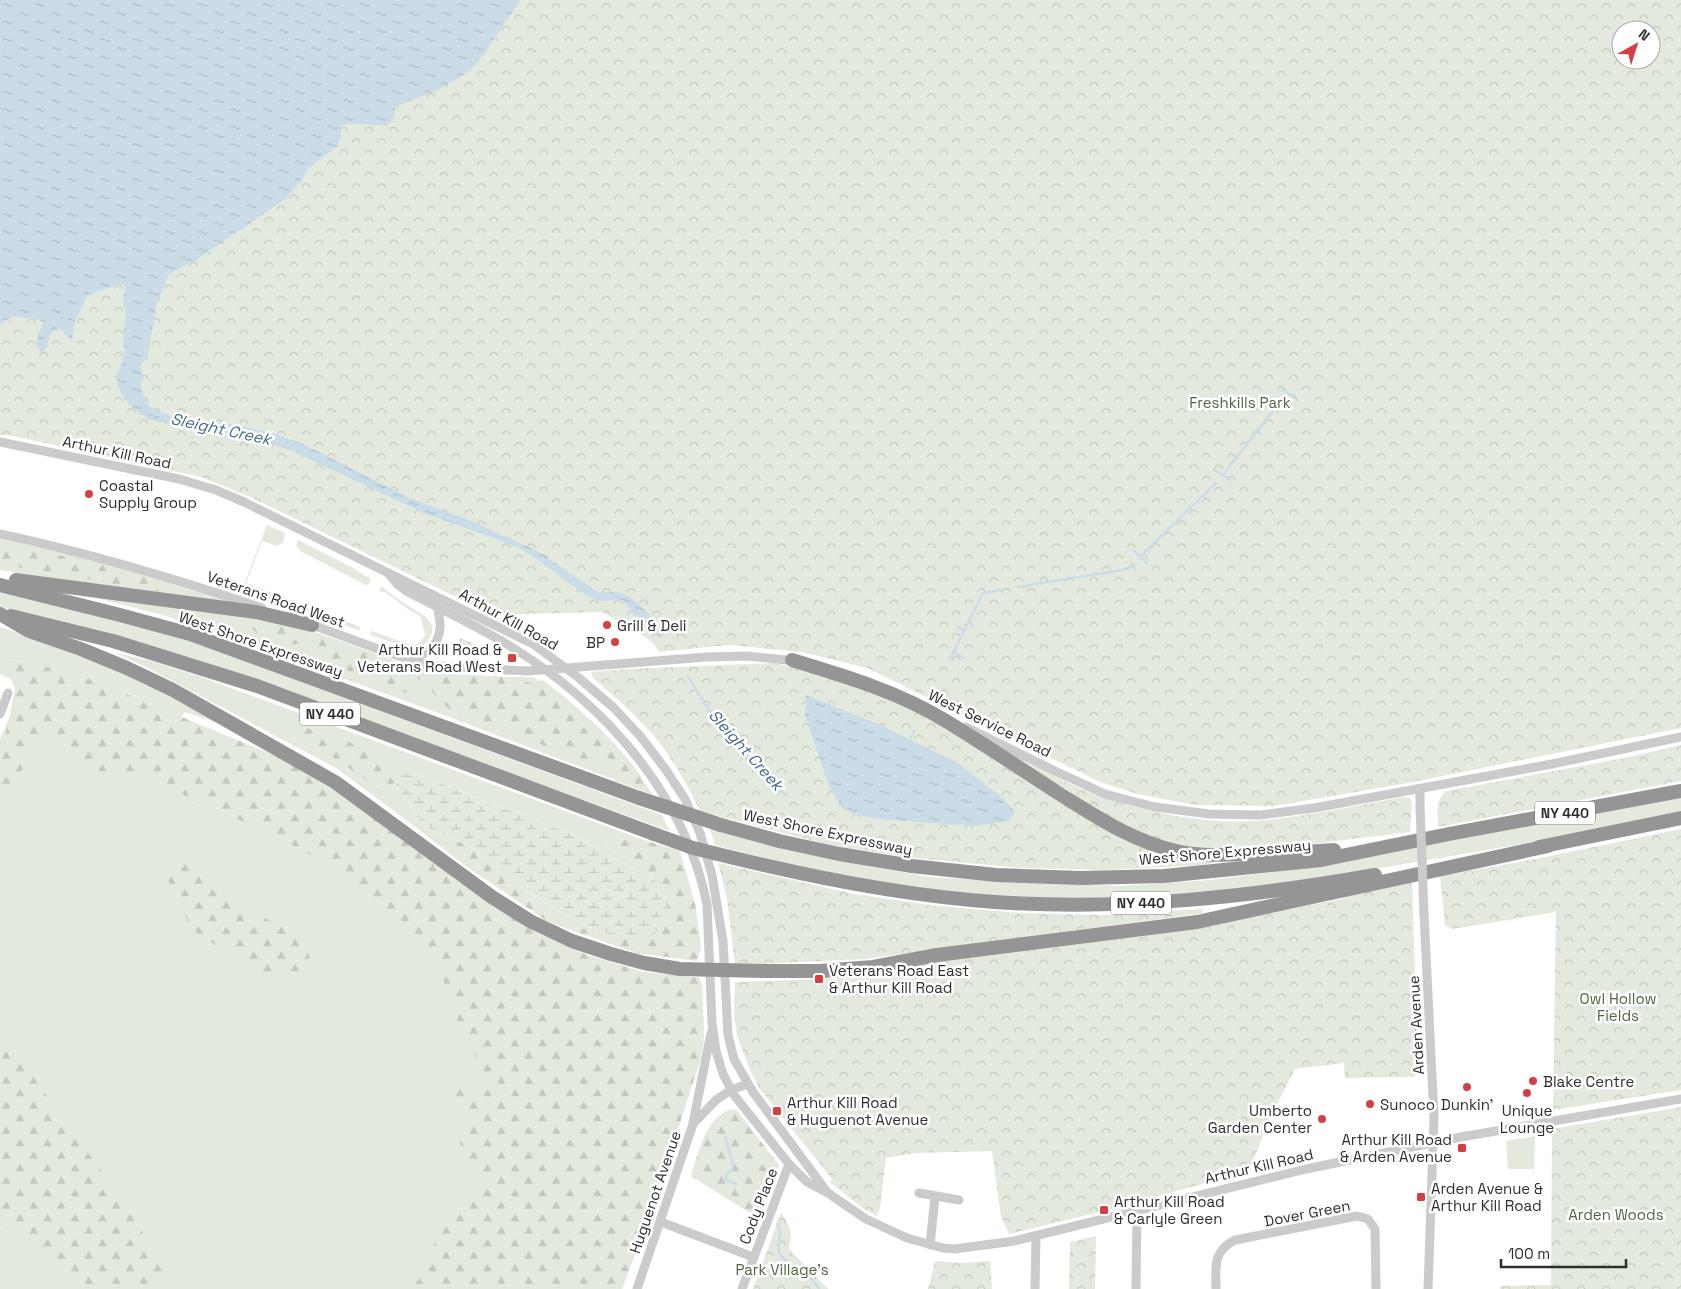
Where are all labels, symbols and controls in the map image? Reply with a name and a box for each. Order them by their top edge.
north arrow [1611,20,1661,70]
text: N [1635,25,1653,45]
park label: Freshkills Park [1189,393,1291,412]
water label: Sleight Creek [169,408,275,450]
street label: Arthur Kill Road [61,431,173,473]
place label: Coastal Supply Group [99,476,197,512]
marker: Coastal Supply Group [83,488,95,500]
street label: Veterans Road West [204,566,348,632]
street label: Arthur Kill Road [456,584,562,654]
street label: West Shore Expressway [176,607,346,681]
place label: Grill & Deli [617,616,687,635]
marker: Grill & Deli [601,619,613,631]
place label: BP [586,633,605,652]
marker: BP [609,636,621,648]
place label: Arthur Kill Road & Veterans Road West [357,640,502,676]
marker: Arthur Kill Road & Veterans Road West [506,652,518,664]
street label: West Service Road [925,685,1055,761]
road number: NY 440 [300,702,360,726]
water label: Sleight Creek [704,705,790,797]
road number: NY 440 [1535,801,1595,824]
street label: West Shore Expressway [742,805,914,859]
street label: West Shore Expressway [1138,835,1312,869]
road number: NY 440 [1111,891,1171,914]
place label: Veterans Road East & Arthur Kill Road [829,961,969,997]
marker: Veterans Road East & Arthur Kill Road [813,973,825,985]
street label: Arden Avenue [1404,975,1428,1075]
park label: Owl Hollow Fields [1579,989,1657,1025]
place label: Blake Centre [1543,1072,1634,1091]
marker: Blake Centre [1527,1075,1539,1087]
marker: Dunkin' [1461,1081,1473,1093]
marker: Unique Lounge [1521,1087,1533,1099]
place label: Arthur Kill Road & Huguenot Avenue [787,1093,928,1129]
place label: Sunoco [1380,1095,1435,1114]
place label: Dunkin' [1441,1095,1493,1114]
marker: Sunoco [1364,1098,1376,1110]
place label: Umberto Garden Center [1208,1101,1312,1137]
place label: Unique Lounge [1500,1101,1554,1137]
marker: Arthur Kill Road & Huguenot Avenue [771,1105,783,1117]
marker: Umberto Garden Center [1316,1113,1328,1125]
street label: Huguenot Avenue [625,1128,685,1256]
place label: Arthur Kill Road & Arden Avenue [1340,1130,1452,1166]
marker: Arthur Kill Road & Arden Avenue [1456,1142,1468,1154]
street label: Arthur Kill Road [1203,1144,1315,1188]
street label: Cody Place [735,1165,781,1247]
place label: Arden Avenue & Arthur Kill Road [1431,1179,1543,1215]
marker: Arden Avenue & Arthur Kill Road [1415,1191,1427,1203]
place label: Arthur Kill Road & Carlyle Green [1114,1192,1225,1228]
street label: Dover Green [1262,1195,1352,1231]
marker: Arthur Kill Road & Carlyle Green [1098,1204,1110,1216]
park label: Arden Woods [1568,1205,1664,1224]
scale bar [1501,1236,1626,1268]
text: 100 m [1508,1244,1550,1263]
park label: Park Village's [735,1260,829,1279]

